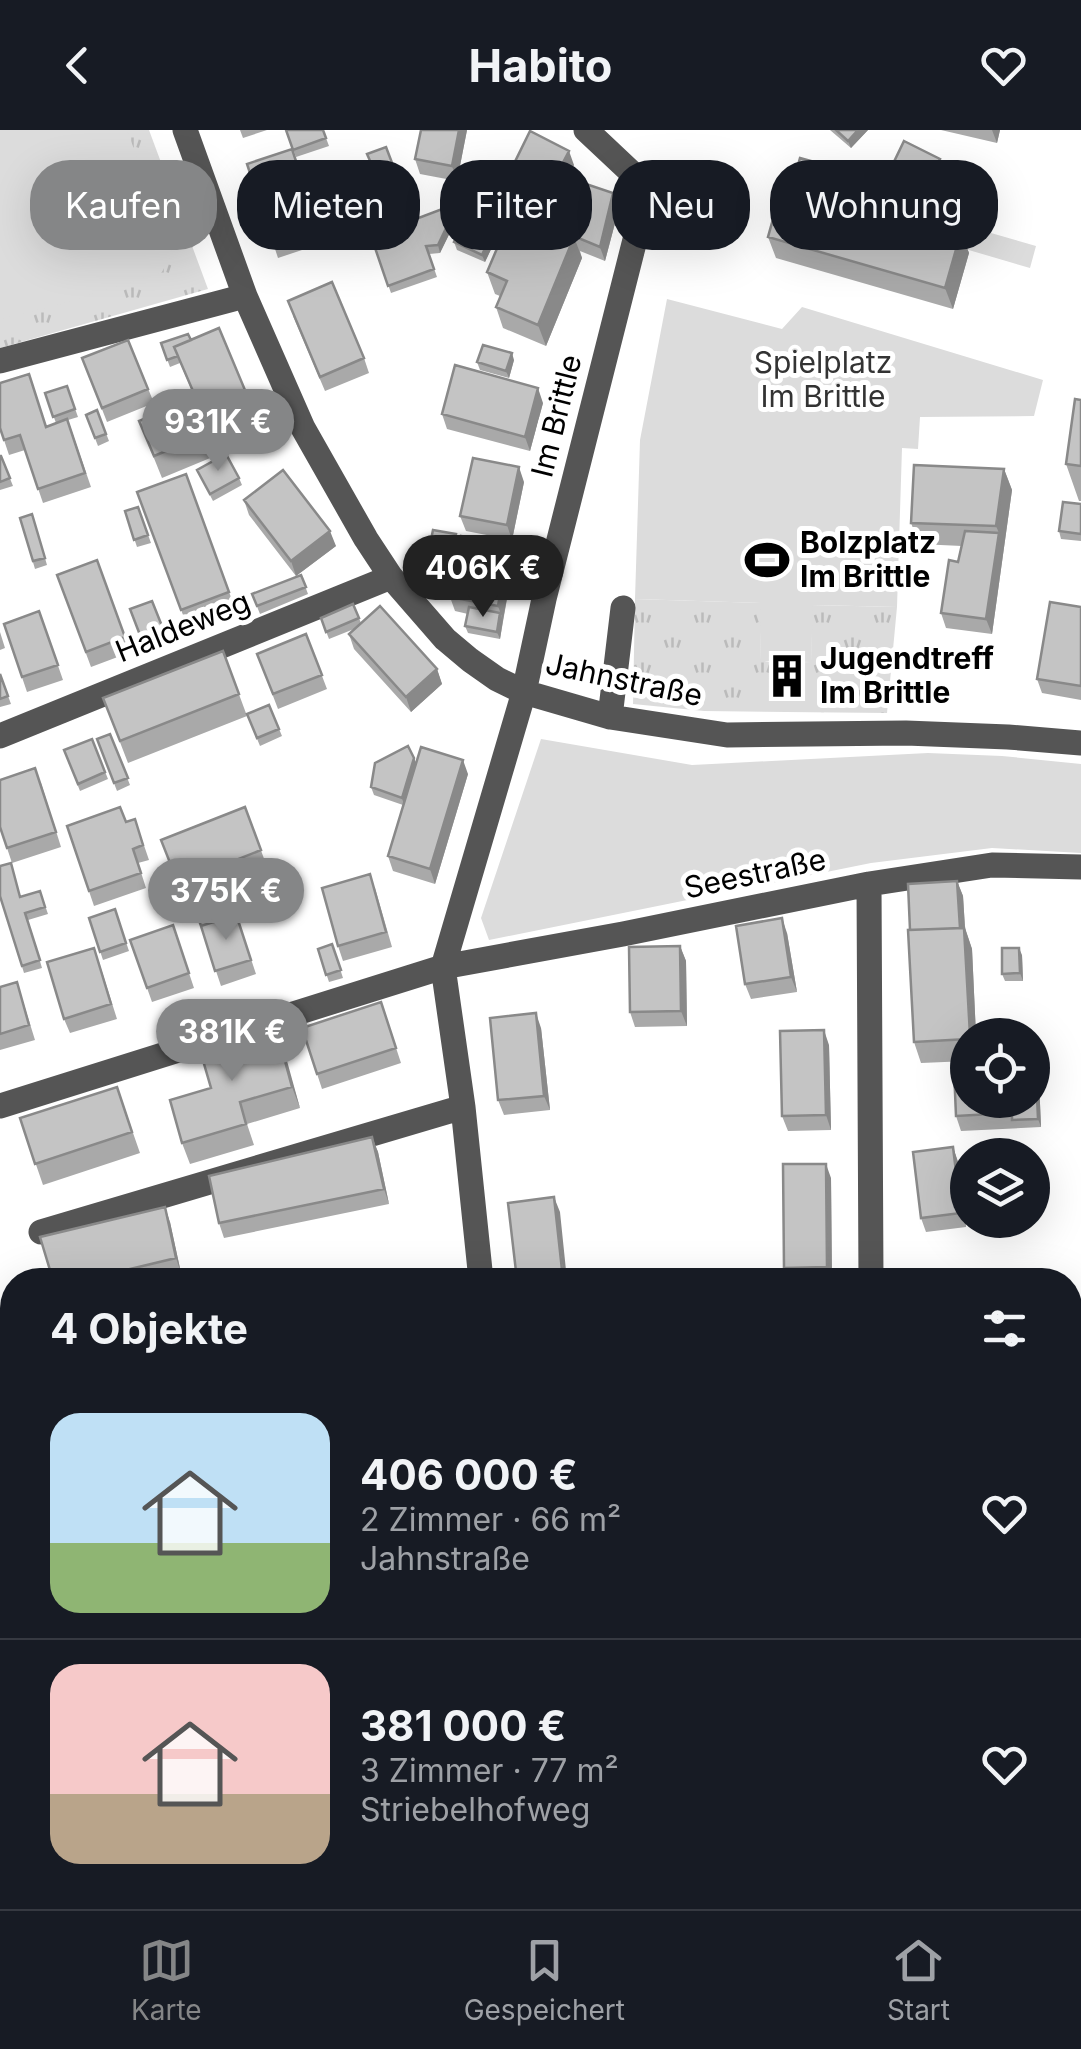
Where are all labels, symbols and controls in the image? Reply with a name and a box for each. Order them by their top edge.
icon: back [50,38,105,93]
text: Habito [469,38,612,93]
icon: heart [976,38,1031,93]
chip: Kaufen [30,160,217,250]
chip: Mieten [237,160,420,250]
chip: Filter [440,160,592,250]
chip: Neu [612,160,750,250]
chip: Wohnung [770,160,998,250]
park label: Spielplatz Im Brittle [754,344,892,414]
street label: Im Brittle [523,351,589,481]
pin: 931K € [137,389,299,474]
text: 931K € [164,402,272,441]
place label: Bolzplatz Im Brittle [800,524,936,594]
pin: 406K € [402,535,564,620]
sports icon: Bolzplatz Im Brittle [743,536,791,584]
text: 406K € [425,548,541,587]
street label: Haldeweg [110,583,255,669]
place label: Jugendtreff Im Brittle [820,640,994,710]
street label: Jahnstraße [543,645,706,713]
building icon: Jugendtreff Im Brittle [763,652,811,700]
street label: Seestraße [681,840,829,906]
pin: 375K € [145,858,307,943]
text: 375K € [170,871,282,910]
pin: 381K € [151,999,313,1084]
text: 381K € [178,1012,286,1051]
map controls [950,1018,1050,1238]
button: locate [950,1018,1050,1118]
button: layers [950,1138,1050,1238]
icon: filters [977,1301,1032,1356]
text: 4 Objekte [50,1303,248,1354]
text: 406 000 € [360,1449,578,1500]
icon: home [130,1453,250,1573]
icon: heart [977,1486,1032,1541]
text: 2 Zimmer · 66 m² [360,1500,621,1539]
text: Jahnstraße [360,1539,530,1578]
text: 381 000 € [360,1700,566,1751]
icon: home [130,1704,250,1824]
icon: heart [977,1737,1032,1792]
text: 3 Zimmer · 77 m² [360,1751,619,1790]
text: Striebelhofweg [360,1790,590,1829]
tab: Karte [131,1933,202,2027]
tab: Gespeichert [464,1933,625,2027]
tab: Start [887,1933,950,2027]

